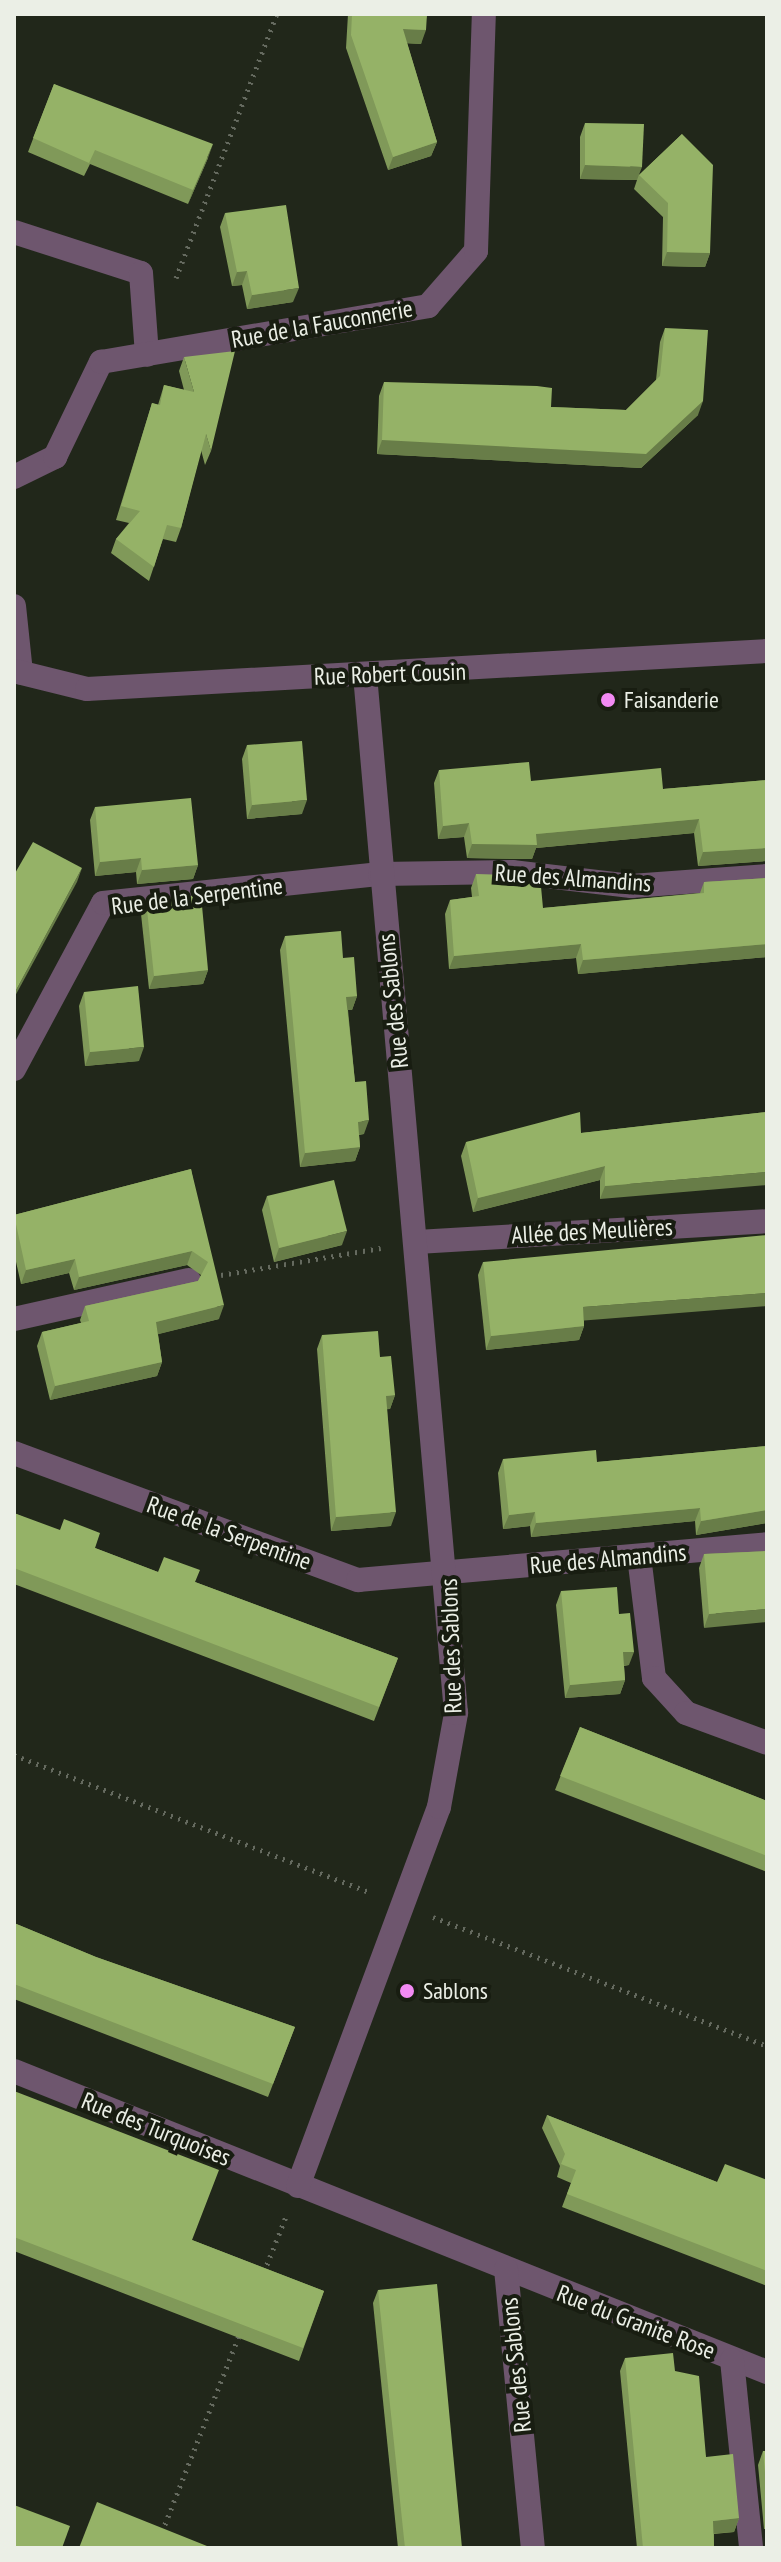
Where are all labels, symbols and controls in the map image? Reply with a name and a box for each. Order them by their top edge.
street label: Rue de la Fauconnerie [229,294,415,354]
street label: Rue Robert Cousin [314,657,466,691]
place label: Faisanderie [624,686,719,714]
marker: Faisanderie [599,691,617,709]
street label: Rue des Almandins [493,858,653,898]
street label: Rue de la Serpentine [110,871,284,921]
street label: Rue des Sablons [372,932,414,1070]
street label: Allée des Meulières [511,1212,673,1250]
street label: Rue de la Serpentine [143,1490,315,1576]
street label: Rue des Almandins [528,1538,688,1580]
street label: Rue des Sablons [434,1578,468,1714]
place label: Sablons [423,1977,488,2005]
marker: Sablons [398,1982,416,2000]
street label: Rue des Turquoises [77,2086,235,2172]
street label: Rue du Granite Rose [553,2279,719,2365]
street label: Rue des Sablons [495,2296,537,2434]

